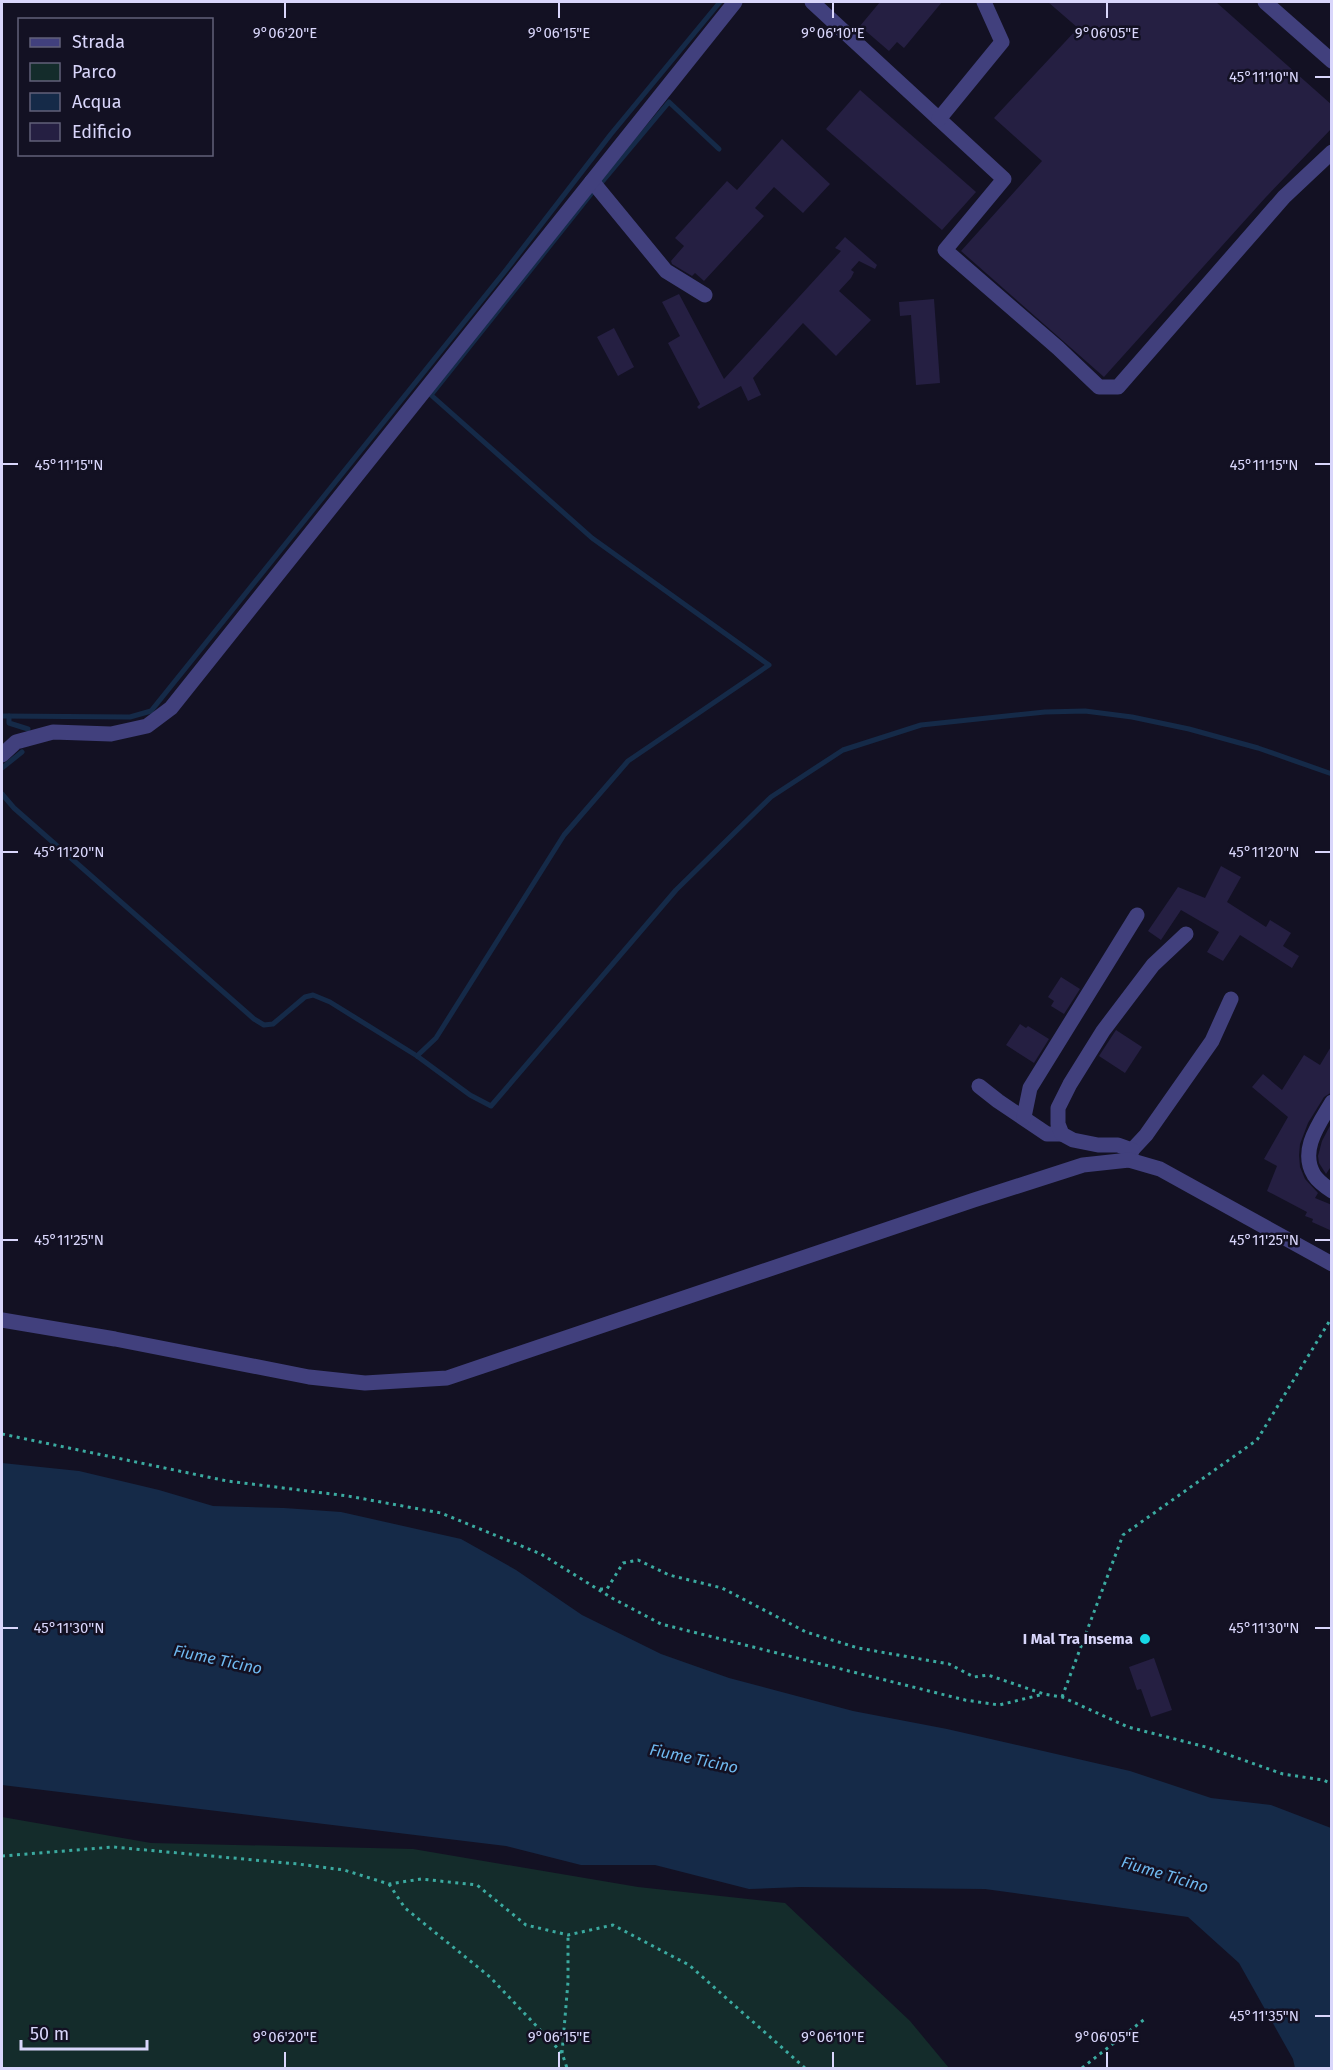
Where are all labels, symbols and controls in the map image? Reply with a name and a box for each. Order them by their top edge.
legend [18,18,213,156]
text: 9°06'20"E [253,24,317,42]
text: 9°06'15"E [528,24,590,42]
text: 9°06'10"E [801,24,865,42]
text: 9°06'05"E [1075,24,1139,42]
text: Strada [72,31,125,53]
text: Parco [72,61,116,83]
text: 45°11'10"N [1229,68,1299,86]
text: Acqua [72,91,122,113]
text: Edificio [72,121,132,143]
text: 45°11'15"N [35,456,103,474]
text: 45°11'15"N [1230,456,1298,474]
text: 45°11'20"N [34,843,104,861]
text: 45°11'20"N [1229,843,1299,861]
text: 45°11'25"N [34,1231,104,1249]
text: 45°11'25"N [1229,1231,1299,1249]
text: 45°11'30"N [33,1619,105,1637]
text: 45°11'30"N [1228,1619,1300,1637]
place label: I Mal Tra Insema [1023,1630,1133,1648]
marker: I Mal Tra Insema [1138,1632,1152,1646]
water label: Fiume Ticino [172,1641,264,1678]
water label: Fiume Ticino [648,1740,740,1777]
water label: Fiume Ticino [1119,1852,1211,1897]
text: 45°11'35"N [1229,2007,1299,2025]
scale bar [21,2013,147,2051]
text: 50 m [30,2023,69,2045]
text: 9°06'20"E [253,2028,317,2046]
text: 9°06'15"E [528,2028,590,2046]
text: 9°06'10"E [801,2028,865,2046]
text: 9°06'05"E [1075,2028,1139,2046]

